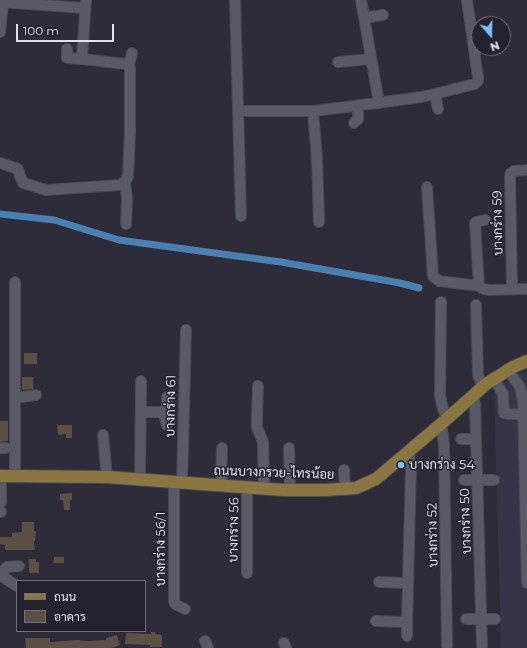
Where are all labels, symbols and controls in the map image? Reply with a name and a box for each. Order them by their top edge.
scale bar [18,16,116,42]
north arrow [471,16,511,56]
text: 100 m [23,23,59,38]
text: N [488,38,501,54]
street label: บางกร่าง 59 [490,190,506,256]
street label: บางกร่าง 61 [163,375,179,437]
place label: บางกร่าง 54 [409,457,475,473]
marker: บางกร่าง 54 [396,460,406,470]
street label: ถนนบางกรวย-ไทรน้อย [213,463,335,483]
street label: บางกร่าง 50 [457,488,475,554]
street label: บางกร่าง 56 [226,497,242,563]
street label: บางกร่าง 52 [425,503,441,567]
street label: บางกร่าง 56/1 [153,512,169,586]
legend [16,580,146,632]
text: ถนน [54,589,76,604]
text: อาคาร [54,609,86,624]

